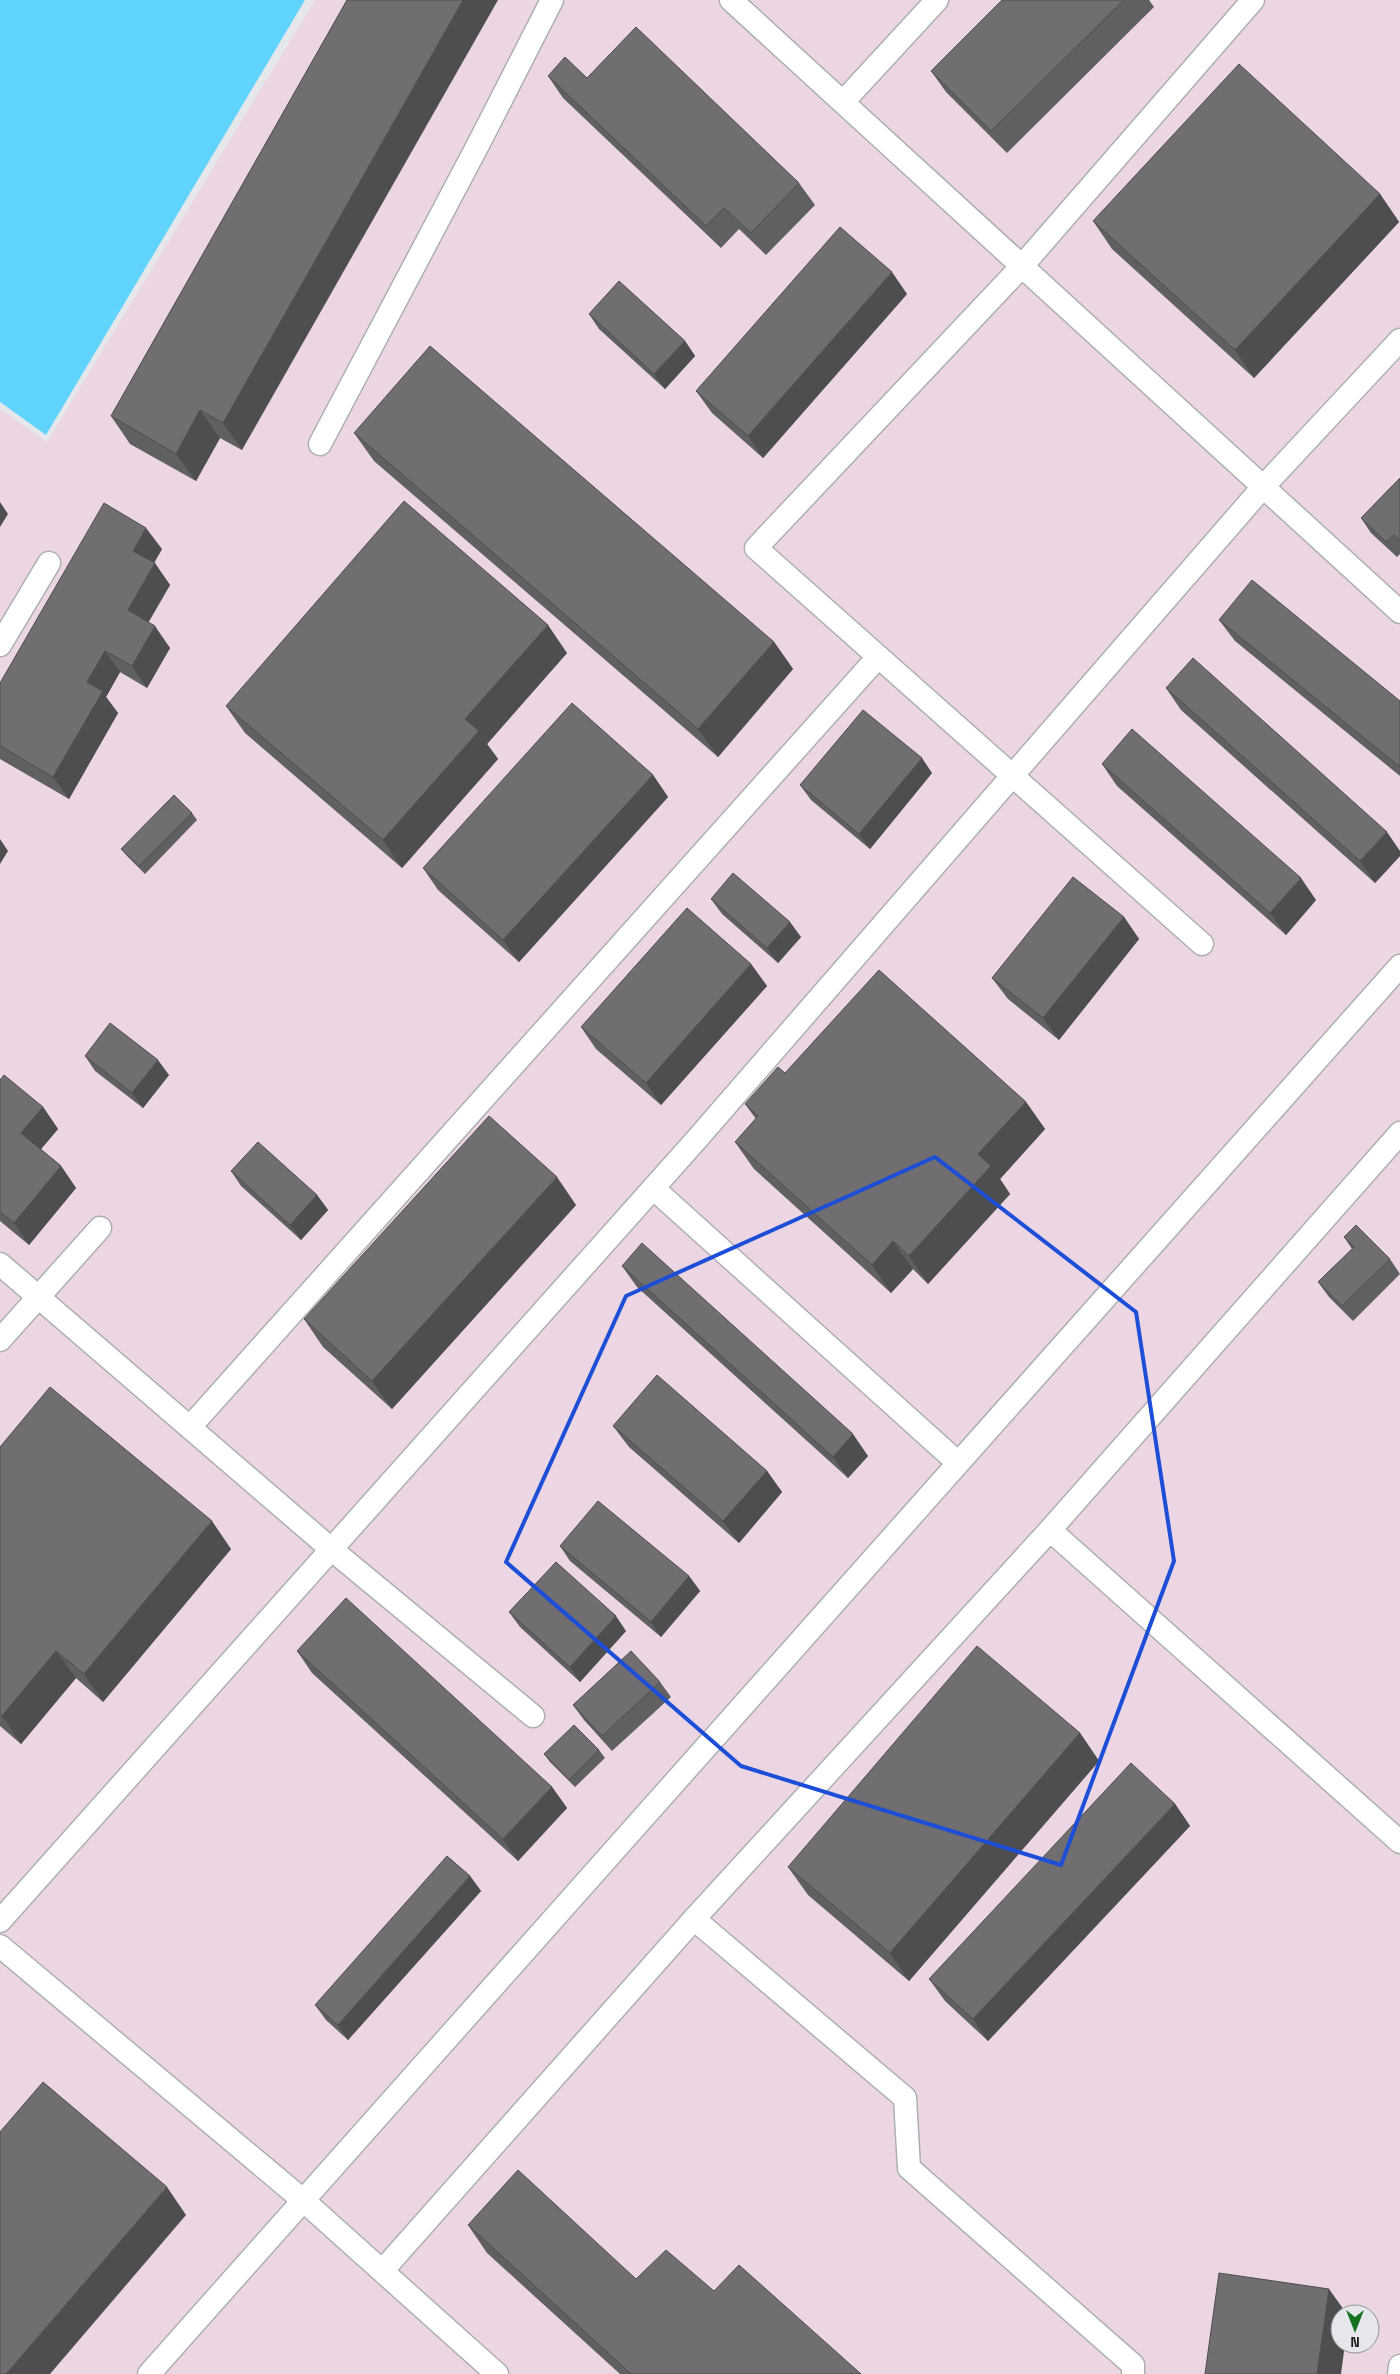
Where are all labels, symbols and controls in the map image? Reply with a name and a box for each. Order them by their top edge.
north arrow [1330,2304,1380,2354]
text: N [1350,2333,1360,2351]

